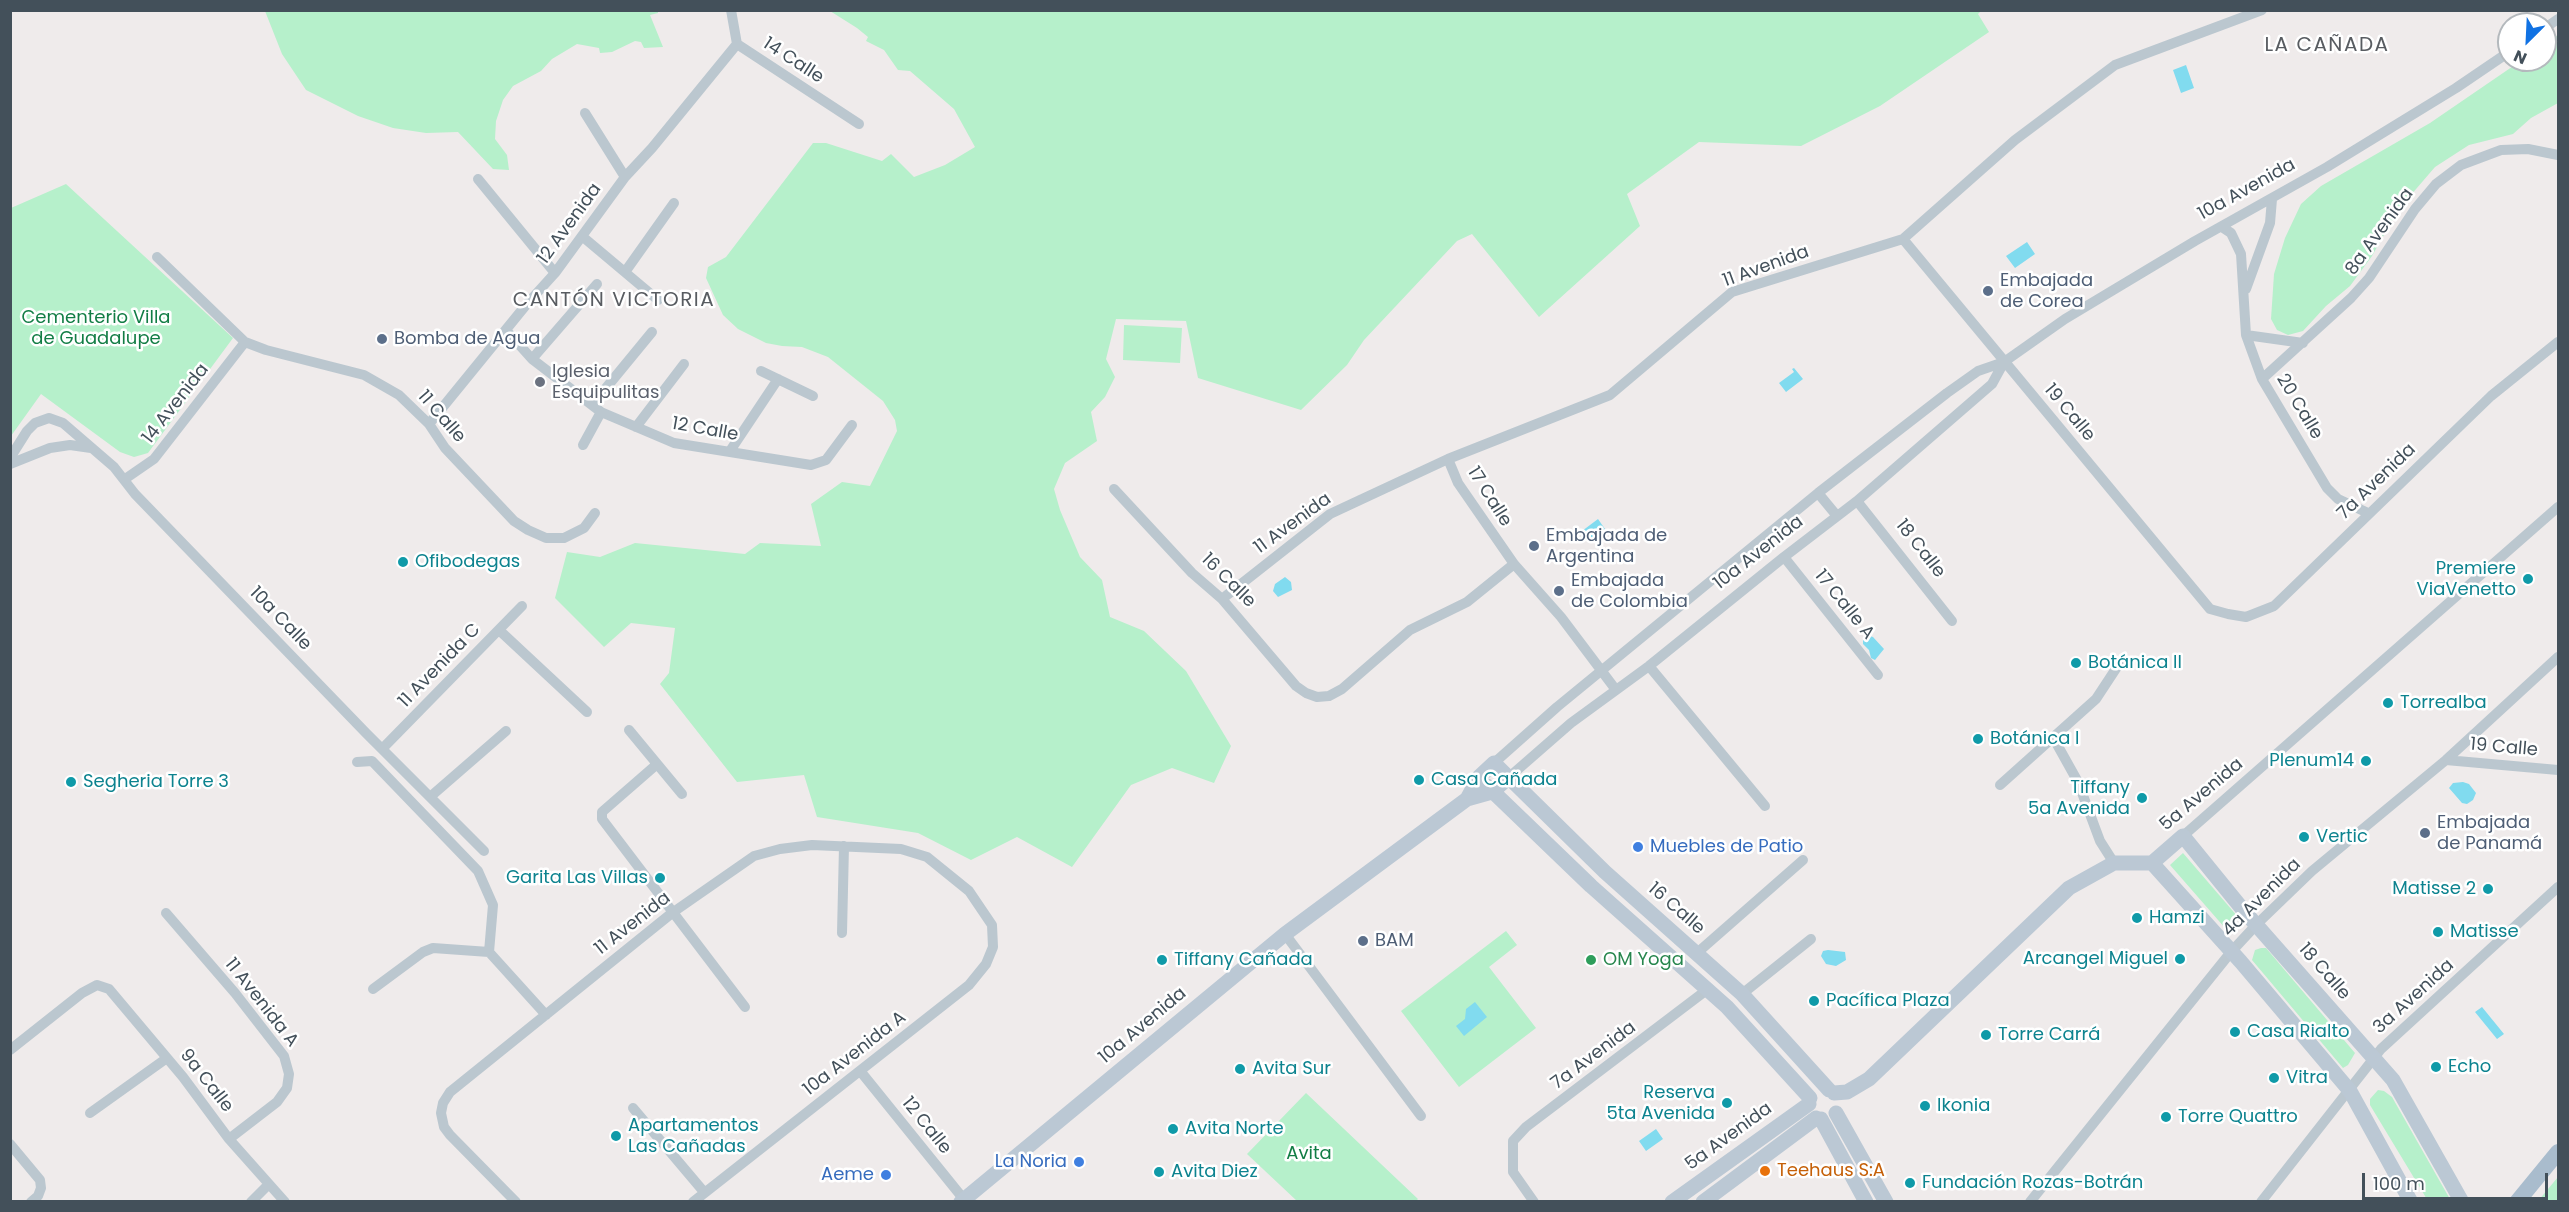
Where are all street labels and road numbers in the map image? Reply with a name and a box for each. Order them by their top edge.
street label: 14 Calle [759,33,827,89]
street label: 10a Avenida [2195,154,2299,226]
street label: 12 Avenida [533,179,607,269]
street label: 8a Avenida [2341,184,2419,280]
street label: 11 Avenida [1720,241,1812,293]
street label: 14 Avenida [138,360,214,448]
street label: 20 Calle [2271,370,2327,444]
street label: 19 Calle [2039,380,2099,446]
street label: 11 Calle [412,386,470,448]
street label: 12 Calle [670,414,740,446]
street label: 7a Avenida [2333,439,2421,525]
street label: 17 Calle [1462,463,1516,531]
street label: 11 Avenida [1250,489,1336,559]
street label: 10a Avenida [1710,511,1808,595]
street label: 18 Calle [1891,516,1949,582]
street label: 16 Calle [1196,549,1260,613]
street label: 17 Calle A [1809,566,1879,644]
street label: 10a Calle [244,583,316,655]
street label: 11 Avenida C [394,619,486,713]
street label: 19 Calle [2469,734,2539,762]
street label: 5a Avenida [2156,754,2248,836]
street label: 4a Avenida [2218,854,2306,942]
street label: 16 Calle [1643,879,1709,939]
street label: 11 Avenida [591,888,675,960]
street label: 18 Calle [2294,939,2354,1005]
street label: 11 Avenida A [220,954,302,1052]
street label: 3a Avenida [2369,955,2459,1039]
street label: 10a Avenida [1095,983,1191,1069]
street label: 10a Avenida A [799,1007,911,1101]
street label: 7a Avenida [1547,1017,1641,1095]
street label: 9a Calle [175,1045,237,1117]
street label: 12 Calle [897,1093,955,1159]
street label: 5a Avenida [1681,1098,1777,1176]

